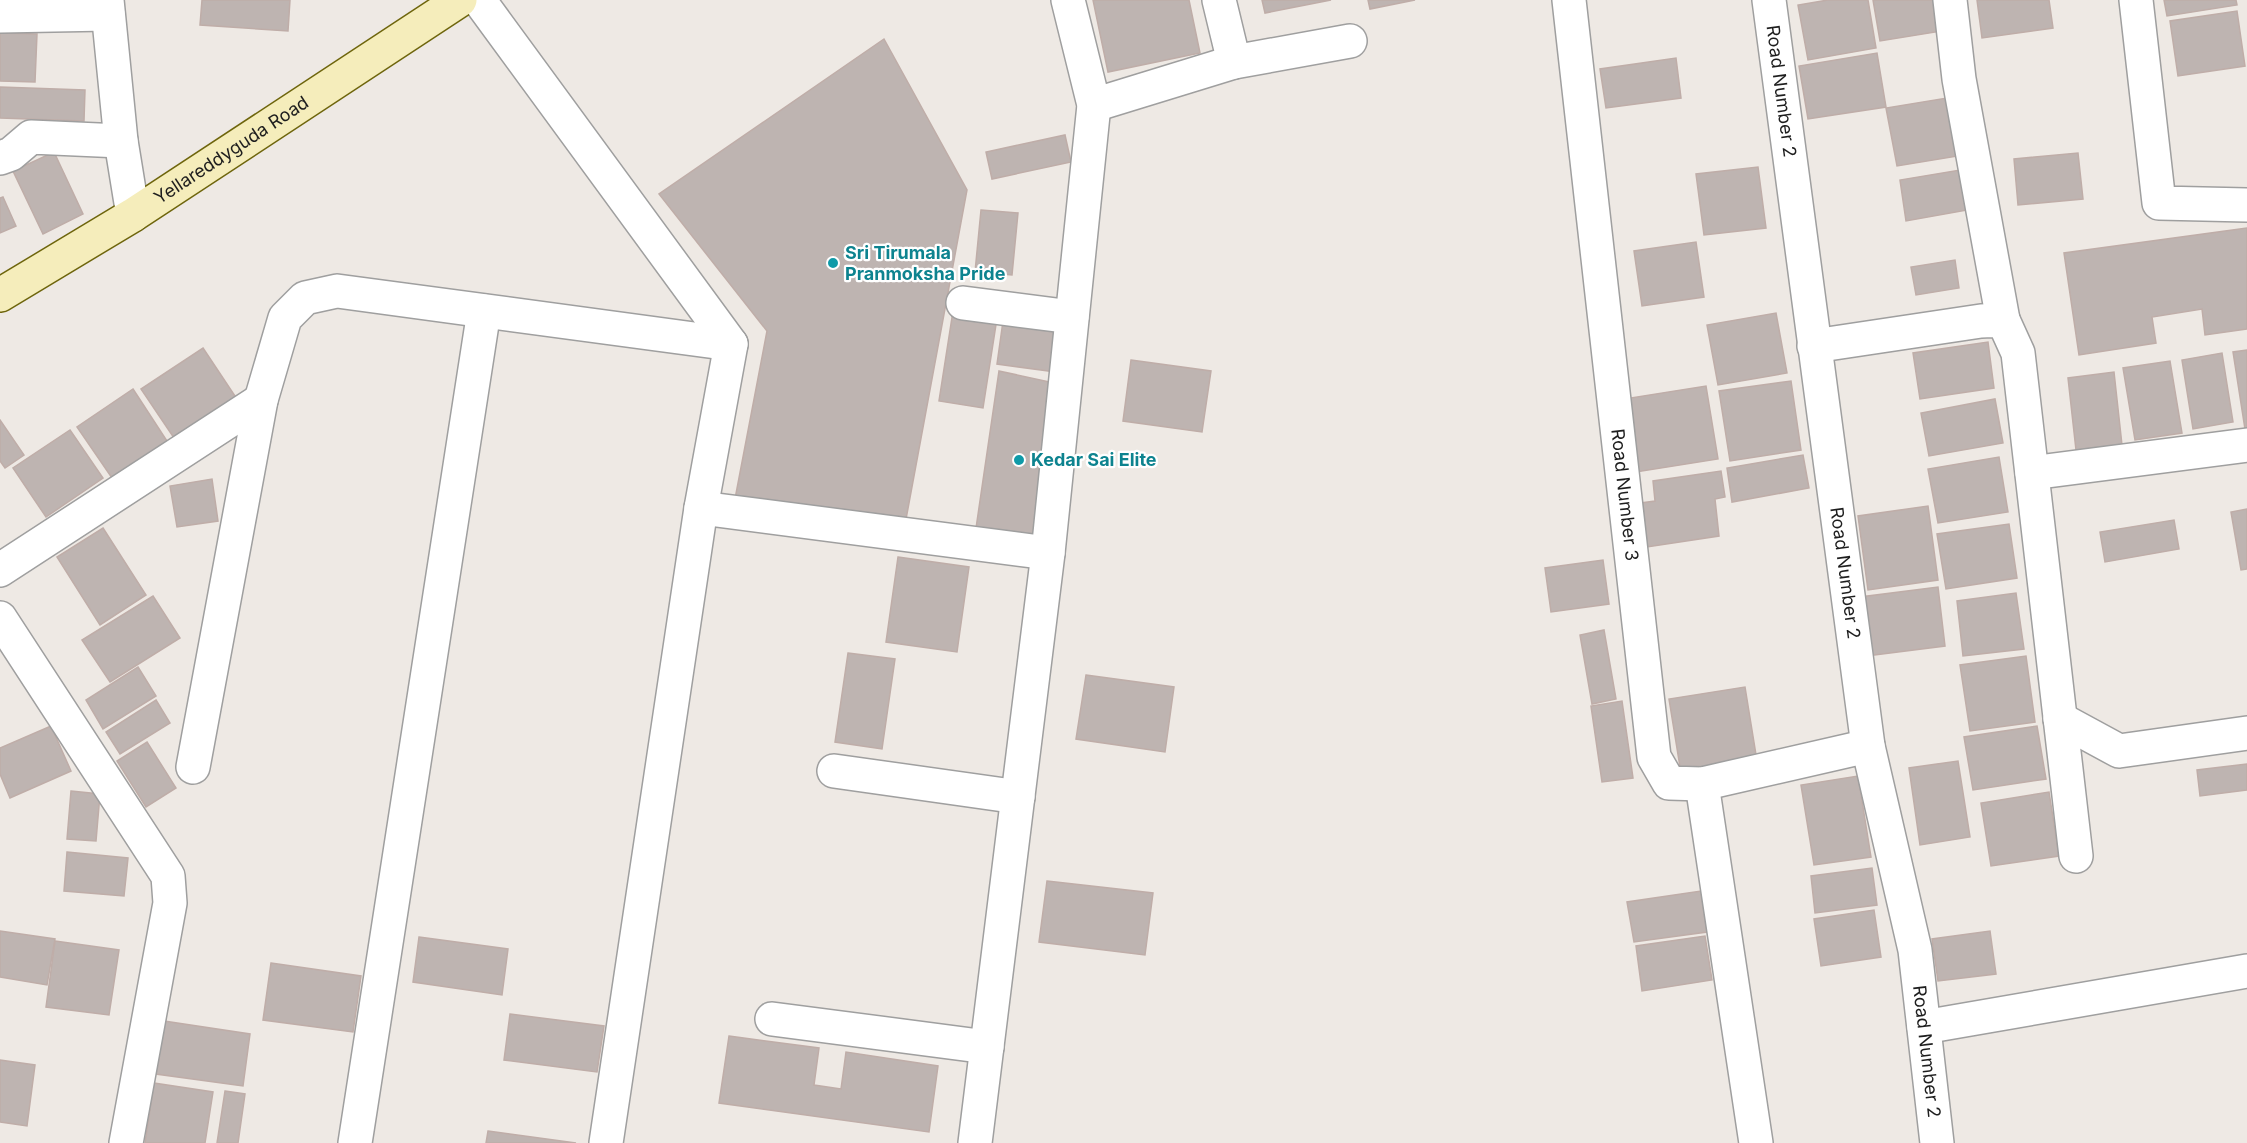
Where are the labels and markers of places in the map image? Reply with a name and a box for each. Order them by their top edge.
place label: Sri Tirumala Pranmoksha Pride [845,242,1006,284]
marker: Sri Tirumala Pranmoksha Pride [826,256,840,270]
place label: Kedar Sai Elite [1031,449,1157,470]
marker: Kedar Sai Elite [1012,453,1026,467]

